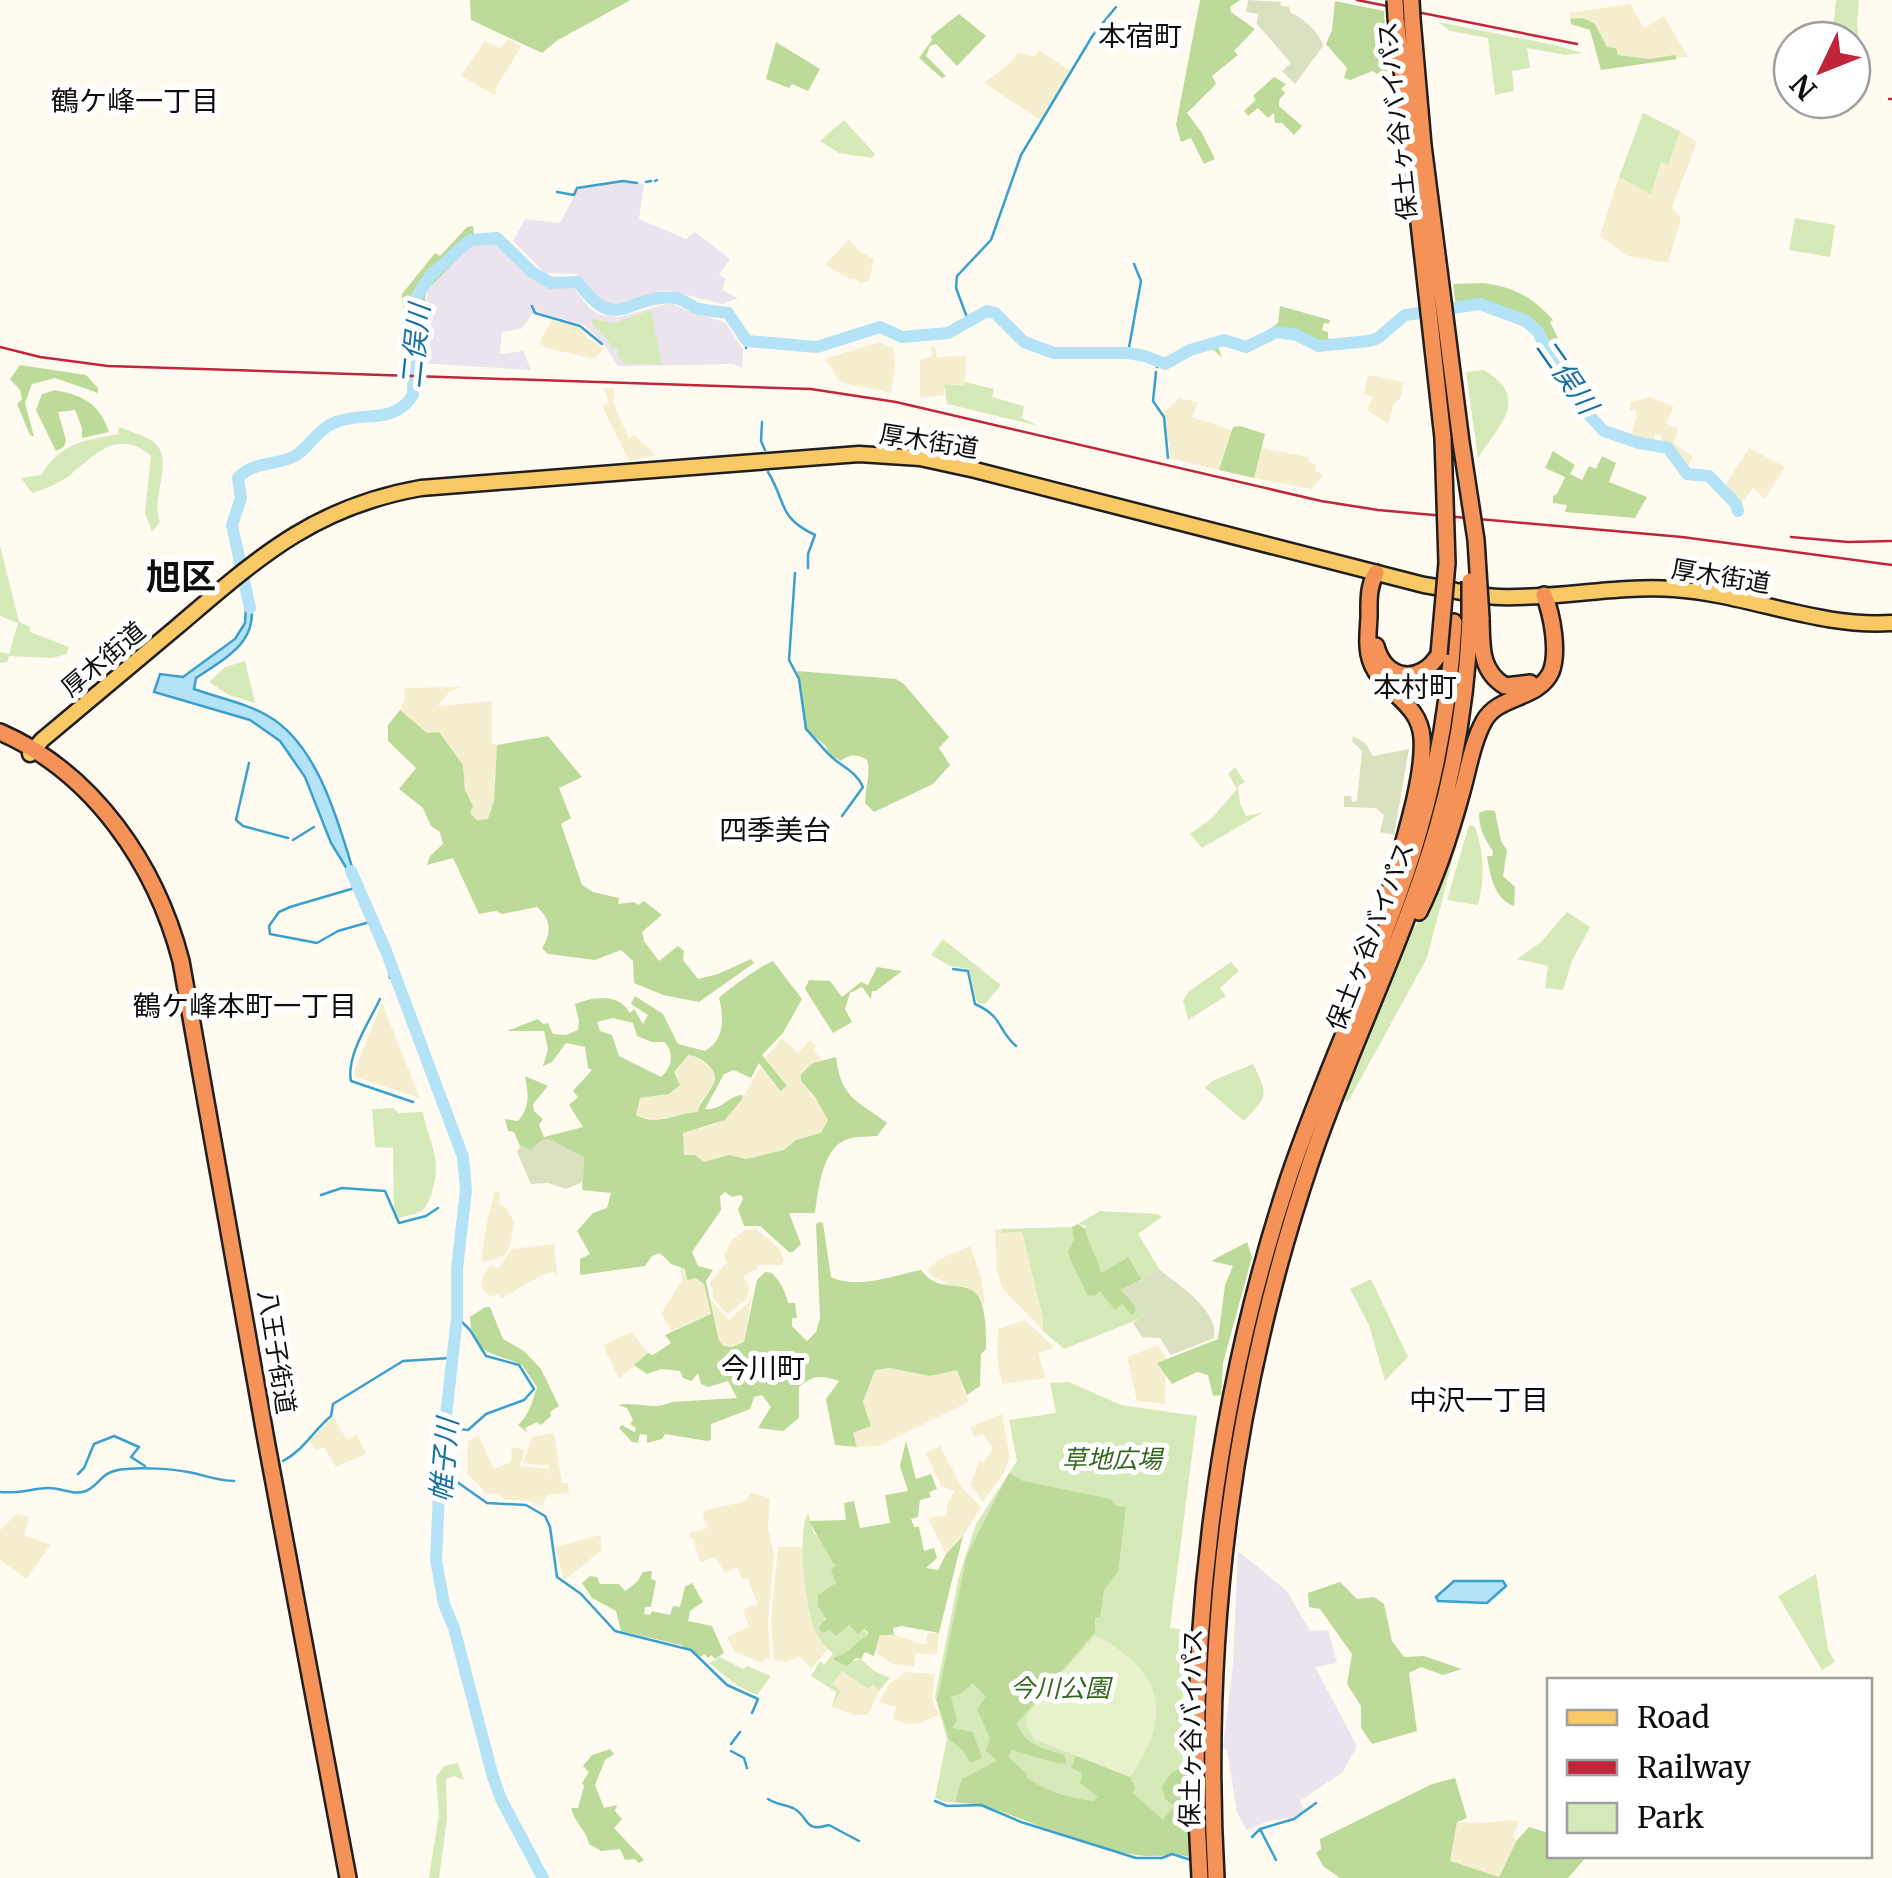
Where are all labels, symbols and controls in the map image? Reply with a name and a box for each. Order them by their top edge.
district label: 本宿町 [1098,18,1182,54]
street label: 保土ヶ谷バイパス [1371,20,1423,222]
north arrow [1772,20,1872,120]
text: N [1783,67,1824,107]
district label: 鶴ケ峰一丁目 [51,83,219,119]
water label: 二俣川 [393,299,438,390]
water label: 二俣川 [1528,331,1608,423]
street label: 厚木街道 [877,417,981,465]
street label: 厚木街道 [1669,552,1773,600]
district label: 旭区 [146,555,216,599]
street label: 厚木街道 [54,615,152,703]
district label: 本村町 [1373,669,1457,705]
district label: 四季美台 [719,812,831,848]
street label: 保土ヶ谷バイパス [1319,837,1421,1035]
district label: 鶴ケ峰本町一丁目 [133,988,357,1024]
street label: 八王子街道 [251,1288,303,1416]
district label: 今川町 [721,1350,805,1386]
district label: 中沢一丁目 [1409,1382,1549,1418]
water label: 帷子川 [422,1414,466,1503]
park label: 草地広場 [1062,1443,1165,1475]
street label: 保土ヶ谷バイパス [1173,1628,1209,1828]
park label: 今川公園 [1010,1672,1113,1704]
legend [1547,1678,1872,1858]
text: Road [1637,1698,1710,1736]
text: Railway [1637,1748,1752,1786]
text: Park [1637,1798,1704,1836]

